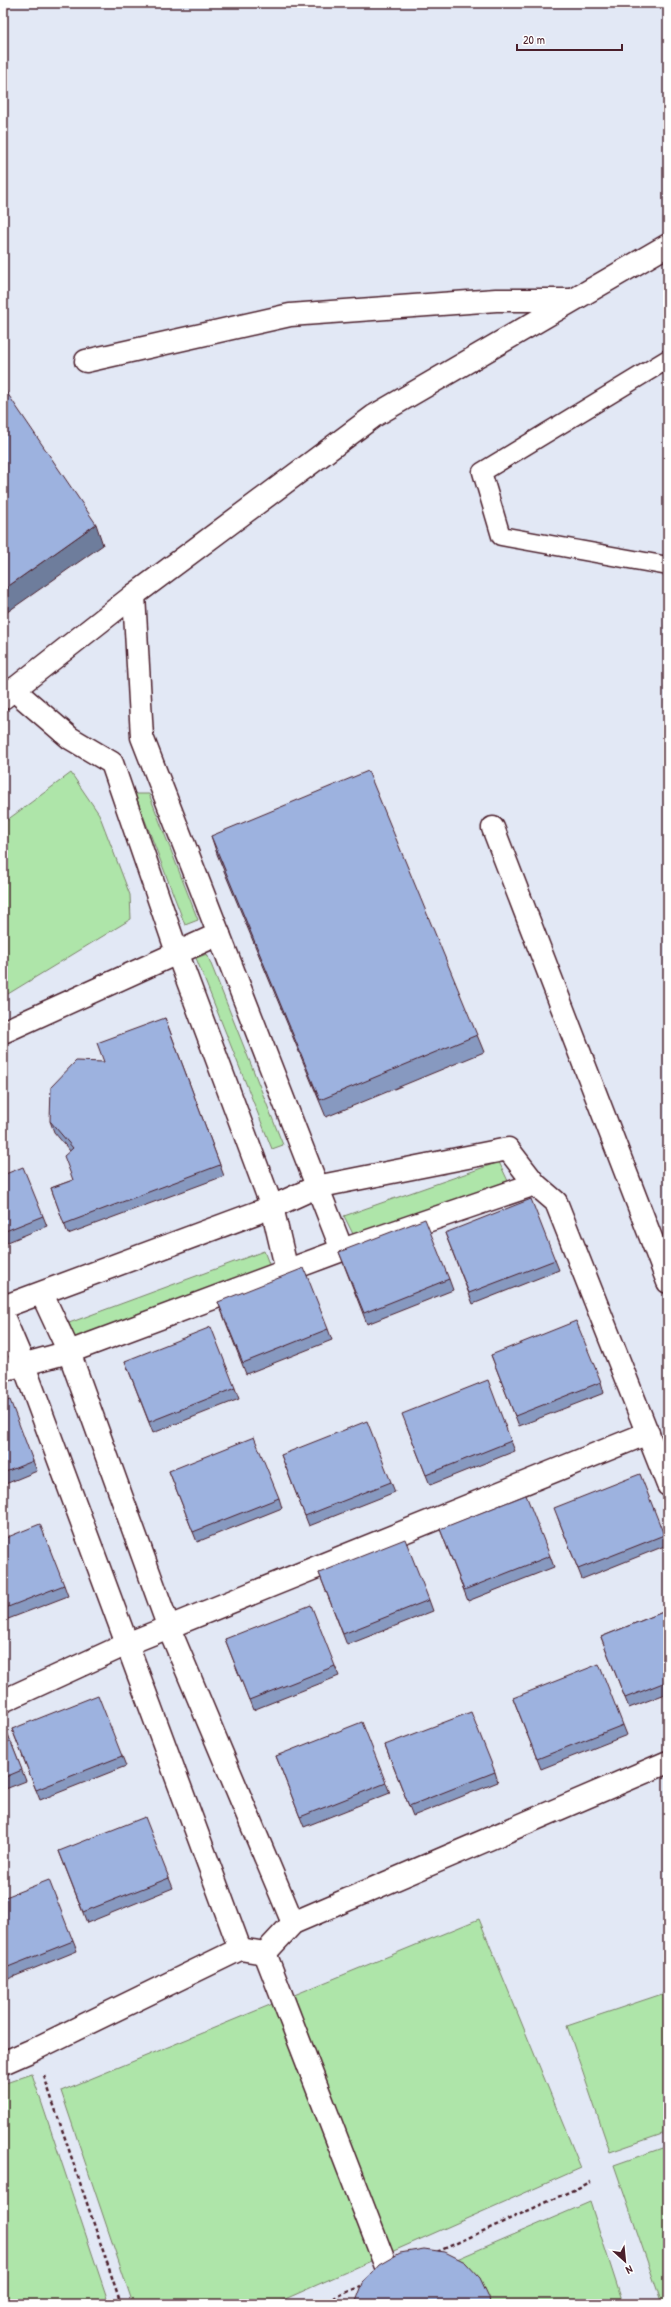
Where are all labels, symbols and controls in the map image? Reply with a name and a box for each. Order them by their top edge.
scale bar [517,26,622,52]
text: 20 m [523,31,545,48]
north arrow [605,2241,645,2281]
text: N [624,2262,635,2278]

